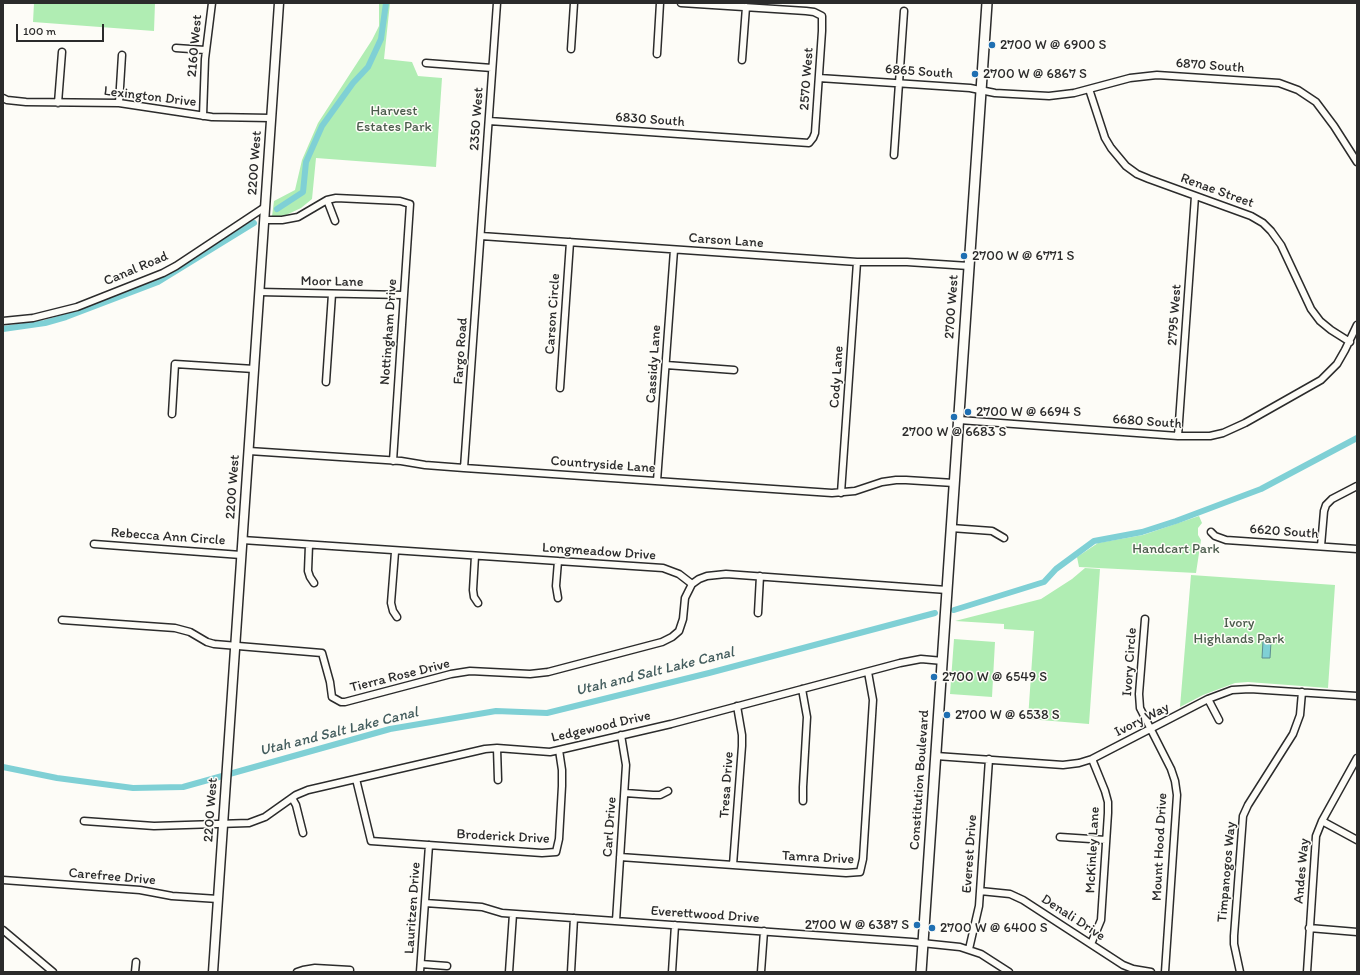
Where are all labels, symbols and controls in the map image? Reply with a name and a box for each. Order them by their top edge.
street label: 2160 West [184,14,206,78]
scale bar [18,16,106,42]
text: 100 m [23,24,56,38]
place label: 2700 W @ 6900 S [1000,37,1106,53]
marker: 2700 W @ 6900 S [987,40,997,50]
street label: 2570 West [796,47,818,111]
street label: 6870 South [1175,55,1245,77]
street label: 6865 South [884,61,954,83]
place label: 2700 W @ 6867 S [983,66,1087,82]
marker: 2700 W @ 6867 S [970,69,980,79]
street label: Lexington Drive [103,83,197,111]
street label: 2350 West [466,87,488,151]
park label: Harvest Estates Park [356,103,432,136]
street label: 6830 South [615,109,685,131]
street label: 2200 West [244,130,266,196]
street label: Renae Street [1178,170,1256,212]
street label: Carson Lane [688,230,764,252]
street label: Canal Road [101,248,171,290]
place label: 2700 W @ 6771 S [972,248,1074,264]
marker: 2700 W @ 6771 S [959,251,969,261]
street label: Moor Lane [300,273,364,291]
street label: Carson Circle [542,273,564,355]
street label: 2700 West [941,274,963,340]
street label: Nottingham Drive [377,278,401,386]
street label: 2795 West [1164,284,1186,346]
street label: Fargo Road [450,317,472,385]
street label: Cassidy Lane [643,324,665,404]
street label: Cody Lane [826,345,848,409]
place label: 2700 W @ 6694 S [976,404,1081,420]
marker: 2700 W @ 6694 S [963,407,973,417]
street label: 6680 South [1112,411,1182,433]
marker: 2700 W @ 6683 S [949,412,959,422]
place label: 2700 W @ 6683 S [902,424,1006,440]
street label: Countryside Lane [550,453,656,477]
street label: 2200 West [222,454,244,520]
street label: 6620 South [1249,521,1319,543]
street label: Rebecca Ann Circle [110,525,226,549]
street label: Longmeadow Drive [542,540,656,564]
park label: Handcart Park [1132,541,1220,557]
park label: Ivory Highlands Park [1194,615,1284,648]
street label: Ivory Circle [1119,627,1141,697]
water label: Utah and Salt Lake Canal [574,644,736,700]
street label: Tierra Rose Drive [348,655,452,697]
place label: 2700 W @ 6549 S [942,669,1047,685]
marker: 2700 W @ 6549 S [929,672,939,682]
street label: Ivory Way [1112,699,1172,741]
water label: Utah and Salt Lake Canal [258,704,420,760]
street label: Ledgewood Drive [550,707,652,747]
place label: 2700 W @ 6538 S [955,707,1060,723]
street label: Constitution Boulevard [907,709,933,851]
marker: 2700 W @ 6538 S [942,710,952,720]
street label: Tresa Drive [716,751,738,819]
street label: 2200 West [200,777,222,843]
street label: Mount Hood Drive [1149,792,1171,902]
street label: Carl Drive [600,796,620,858]
street label: McKinley Lane [1082,806,1104,894]
street label: Everest Drive [959,814,981,894]
street label: Timpanogos Way [1214,821,1240,923]
street label: Broderick Drive [456,826,550,848]
street label: Andes Way [1291,838,1313,904]
street label: Tamra Drive [781,848,855,868]
street label: Lauritzen Drive [401,861,425,955]
street label: Carefree Drive [68,865,156,889]
street label: Denali Drive [1038,891,1108,945]
street label: Everettwood Drive [650,903,760,927]
place label: 2700 W @ 6387 S [805,917,909,933]
marker: 2700 W @ 6387 S [912,920,922,930]
place label: 2700 W @ 6400 S [940,920,1048,936]
marker: 2700 W @ 6400 S [927,923,937,933]

